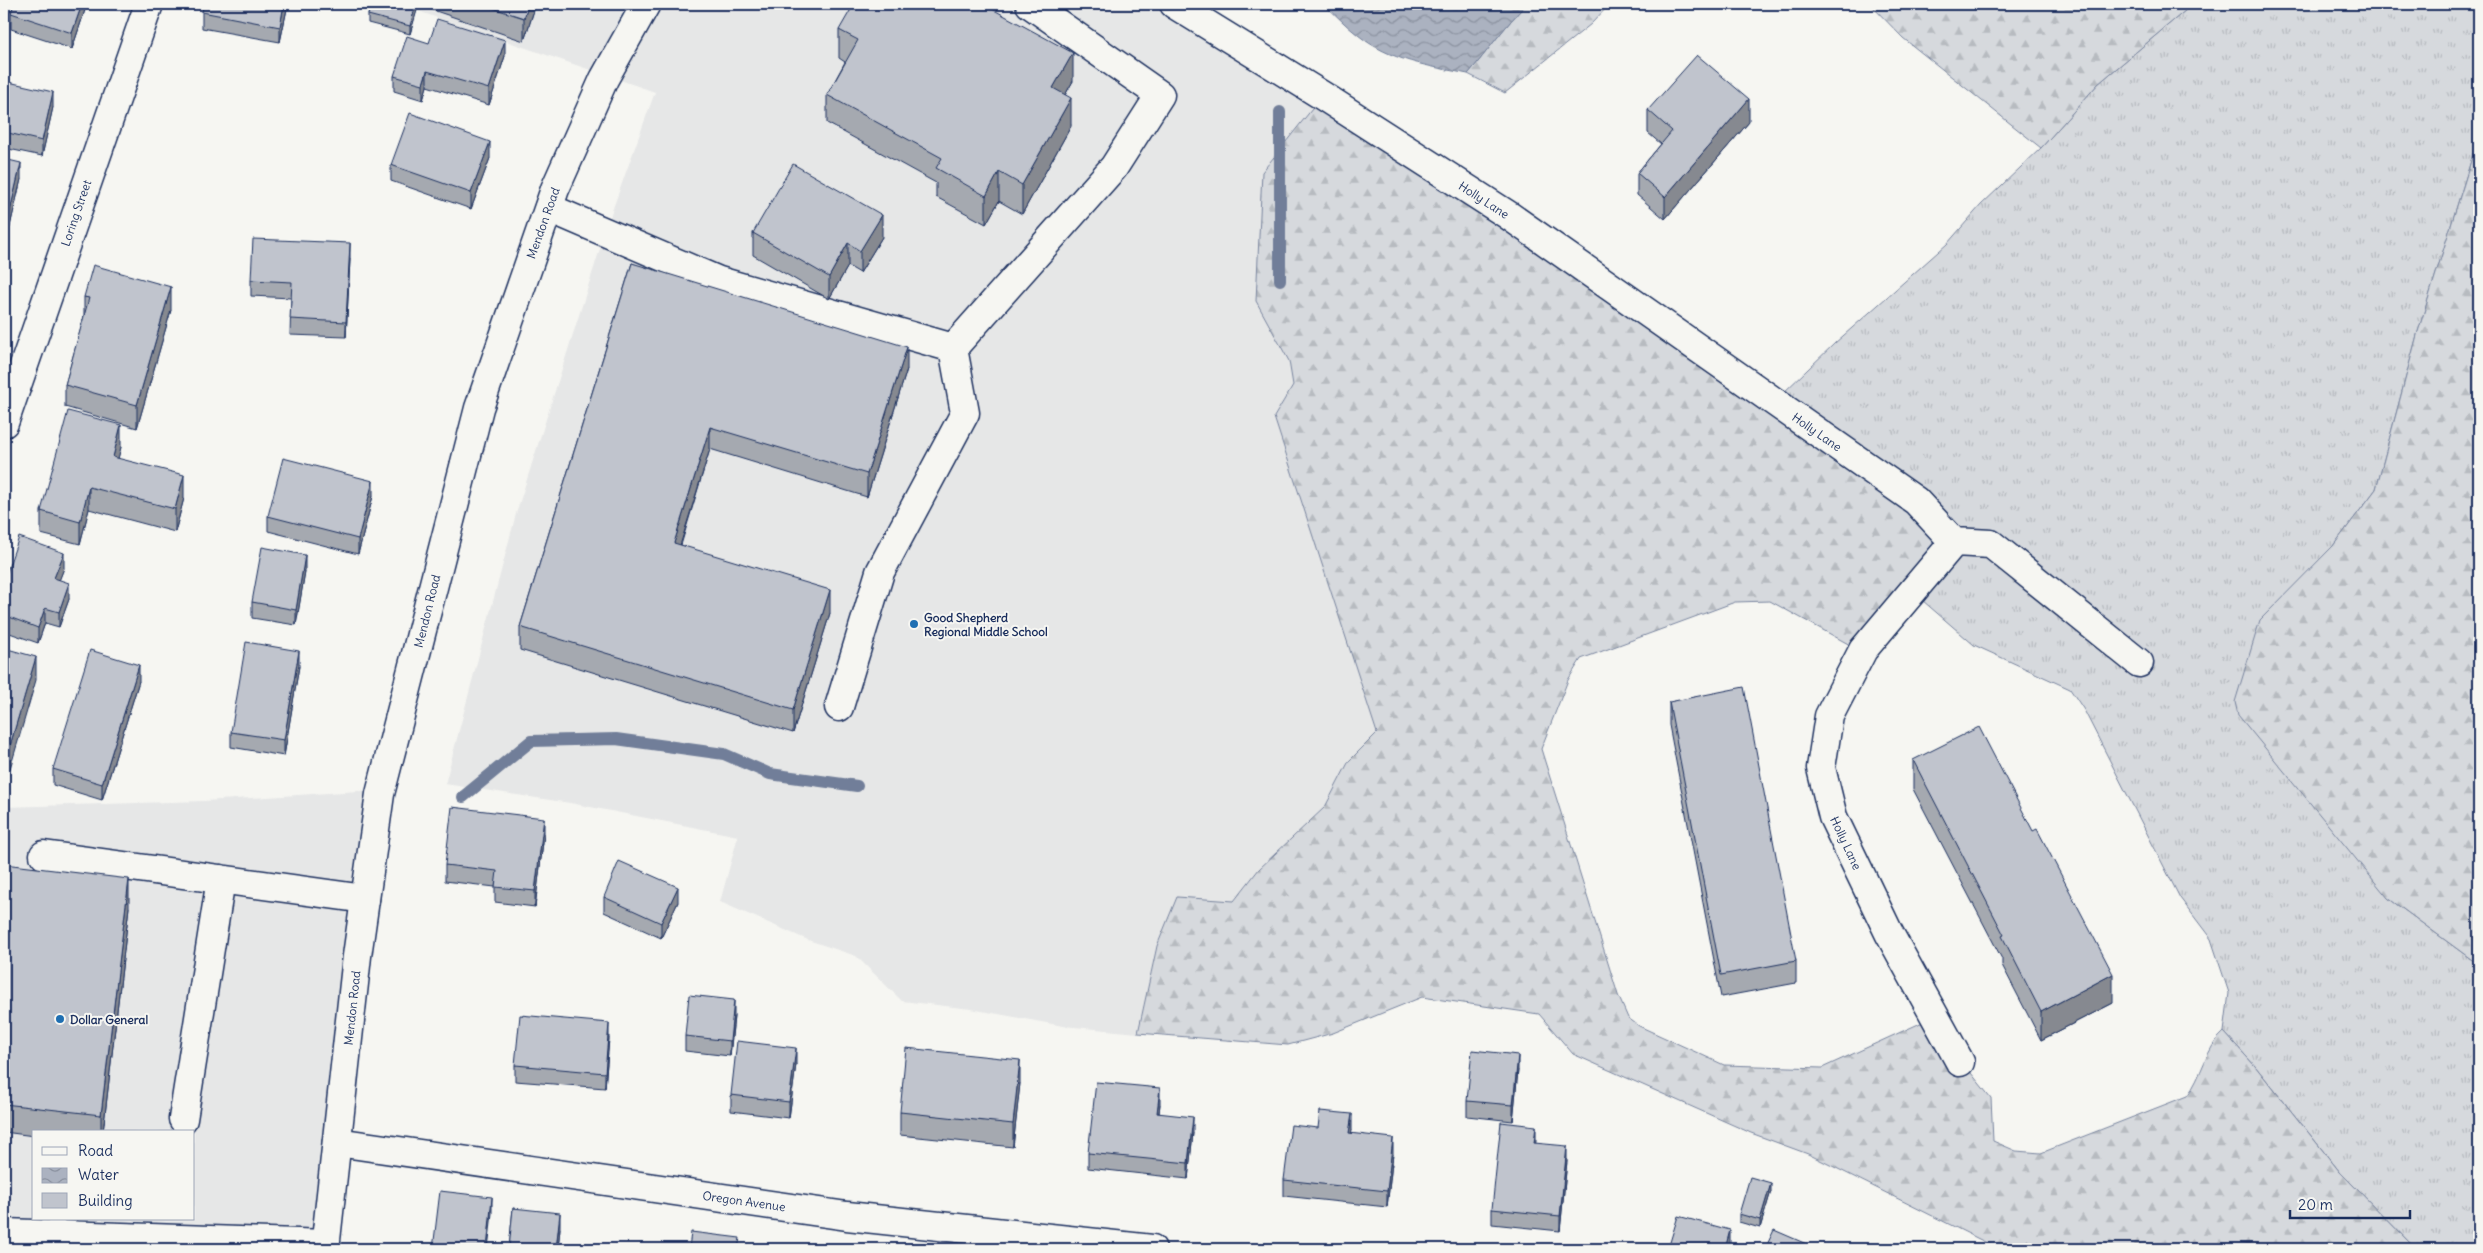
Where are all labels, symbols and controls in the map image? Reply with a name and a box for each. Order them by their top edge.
street label: Loring Street [58,178,94,248]
street label: Holly Lane [1456,178,1512,222]
street label: Mendon Road [523,185,563,261]
street label: Holly Lane [1789,409,1845,455]
street label: Mendon Road [411,573,443,649]
place label: Good Shepherd Regional Middle School [924,610,1048,640]
marker: Good Shepherd Regional Middle School [908,618,920,630]
street label: Holly Lane [1827,814,1865,872]
street label: Mendon Road [341,970,363,1046]
place label: Dollar General [70,1012,148,1027]
marker: Dollar General [54,1013,66,1025]
legend [32,1130,195,1220]
text: Road [78,1141,113,1160]
text: Water [78,1165,119,1184]
street label: Oregon Avenue [701,1188,787,1214]
scale bar [2290,1188,2410,1220]
text: Building [78,1191,133,1210]
text: 20 m [2298,1195,2333,1214]

